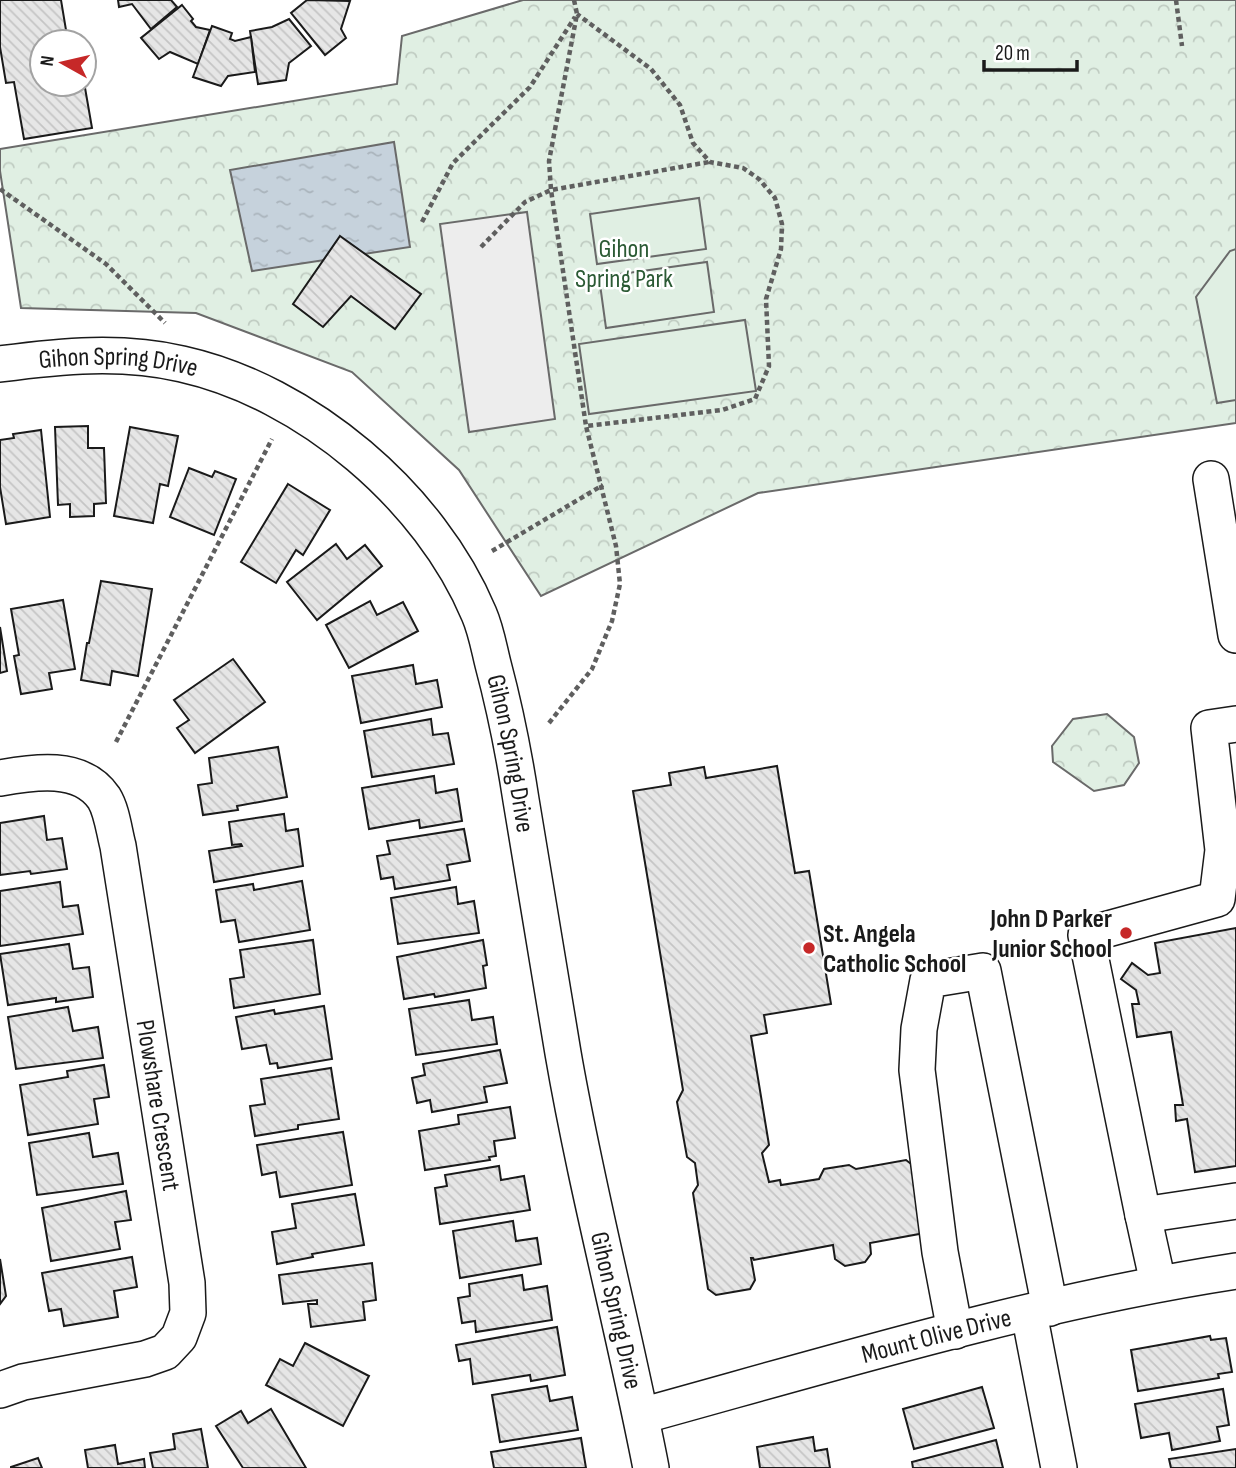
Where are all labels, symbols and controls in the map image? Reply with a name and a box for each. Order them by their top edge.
north arrow [28,28,98,98]
scale bar [984,28,1077,72]
text: 20 m [995,41,1030,66]
text: N [36,54,60,67]
park label: Gihon Spring Park [575,234,673,295]
street label: Gihon Spring Drive [37,342,201,384]
street label: Gihon Spring Drive [479,671,540,835]
place label: John D Parker Junior School [989,904,1112,965]
place label: St. Angela Catholic School [823,919,966,980]
marker: John D Parker Junior School [1118,925,1134,941]
marker: St. Angela Catholic School [801,940,817,956]
street label: Plowshare Crescent [129,1018,186,1193]
street label: Gihon Spring Drive [583,1229,648,1392]
street label: Mount Olive Drive [858,1303,1014,1371]

